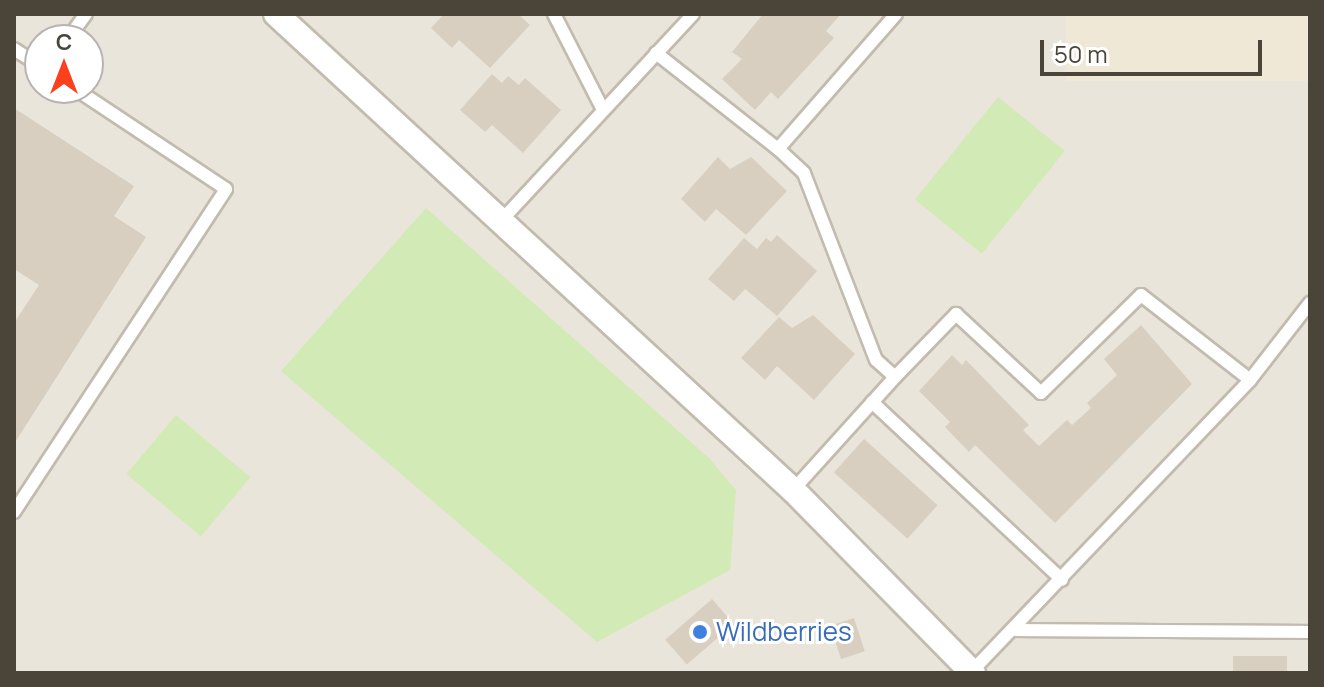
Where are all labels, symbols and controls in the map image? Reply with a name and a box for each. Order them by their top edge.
north arrow [24,24,104,104]
scale bar [1044,24,1266,74]
text: С [56,27,72,57]
text: 50 m [1054,37,1108,70]
place label: Wildberries [716,616,852,648]
marker: Wildberries [691,623,709,641]

